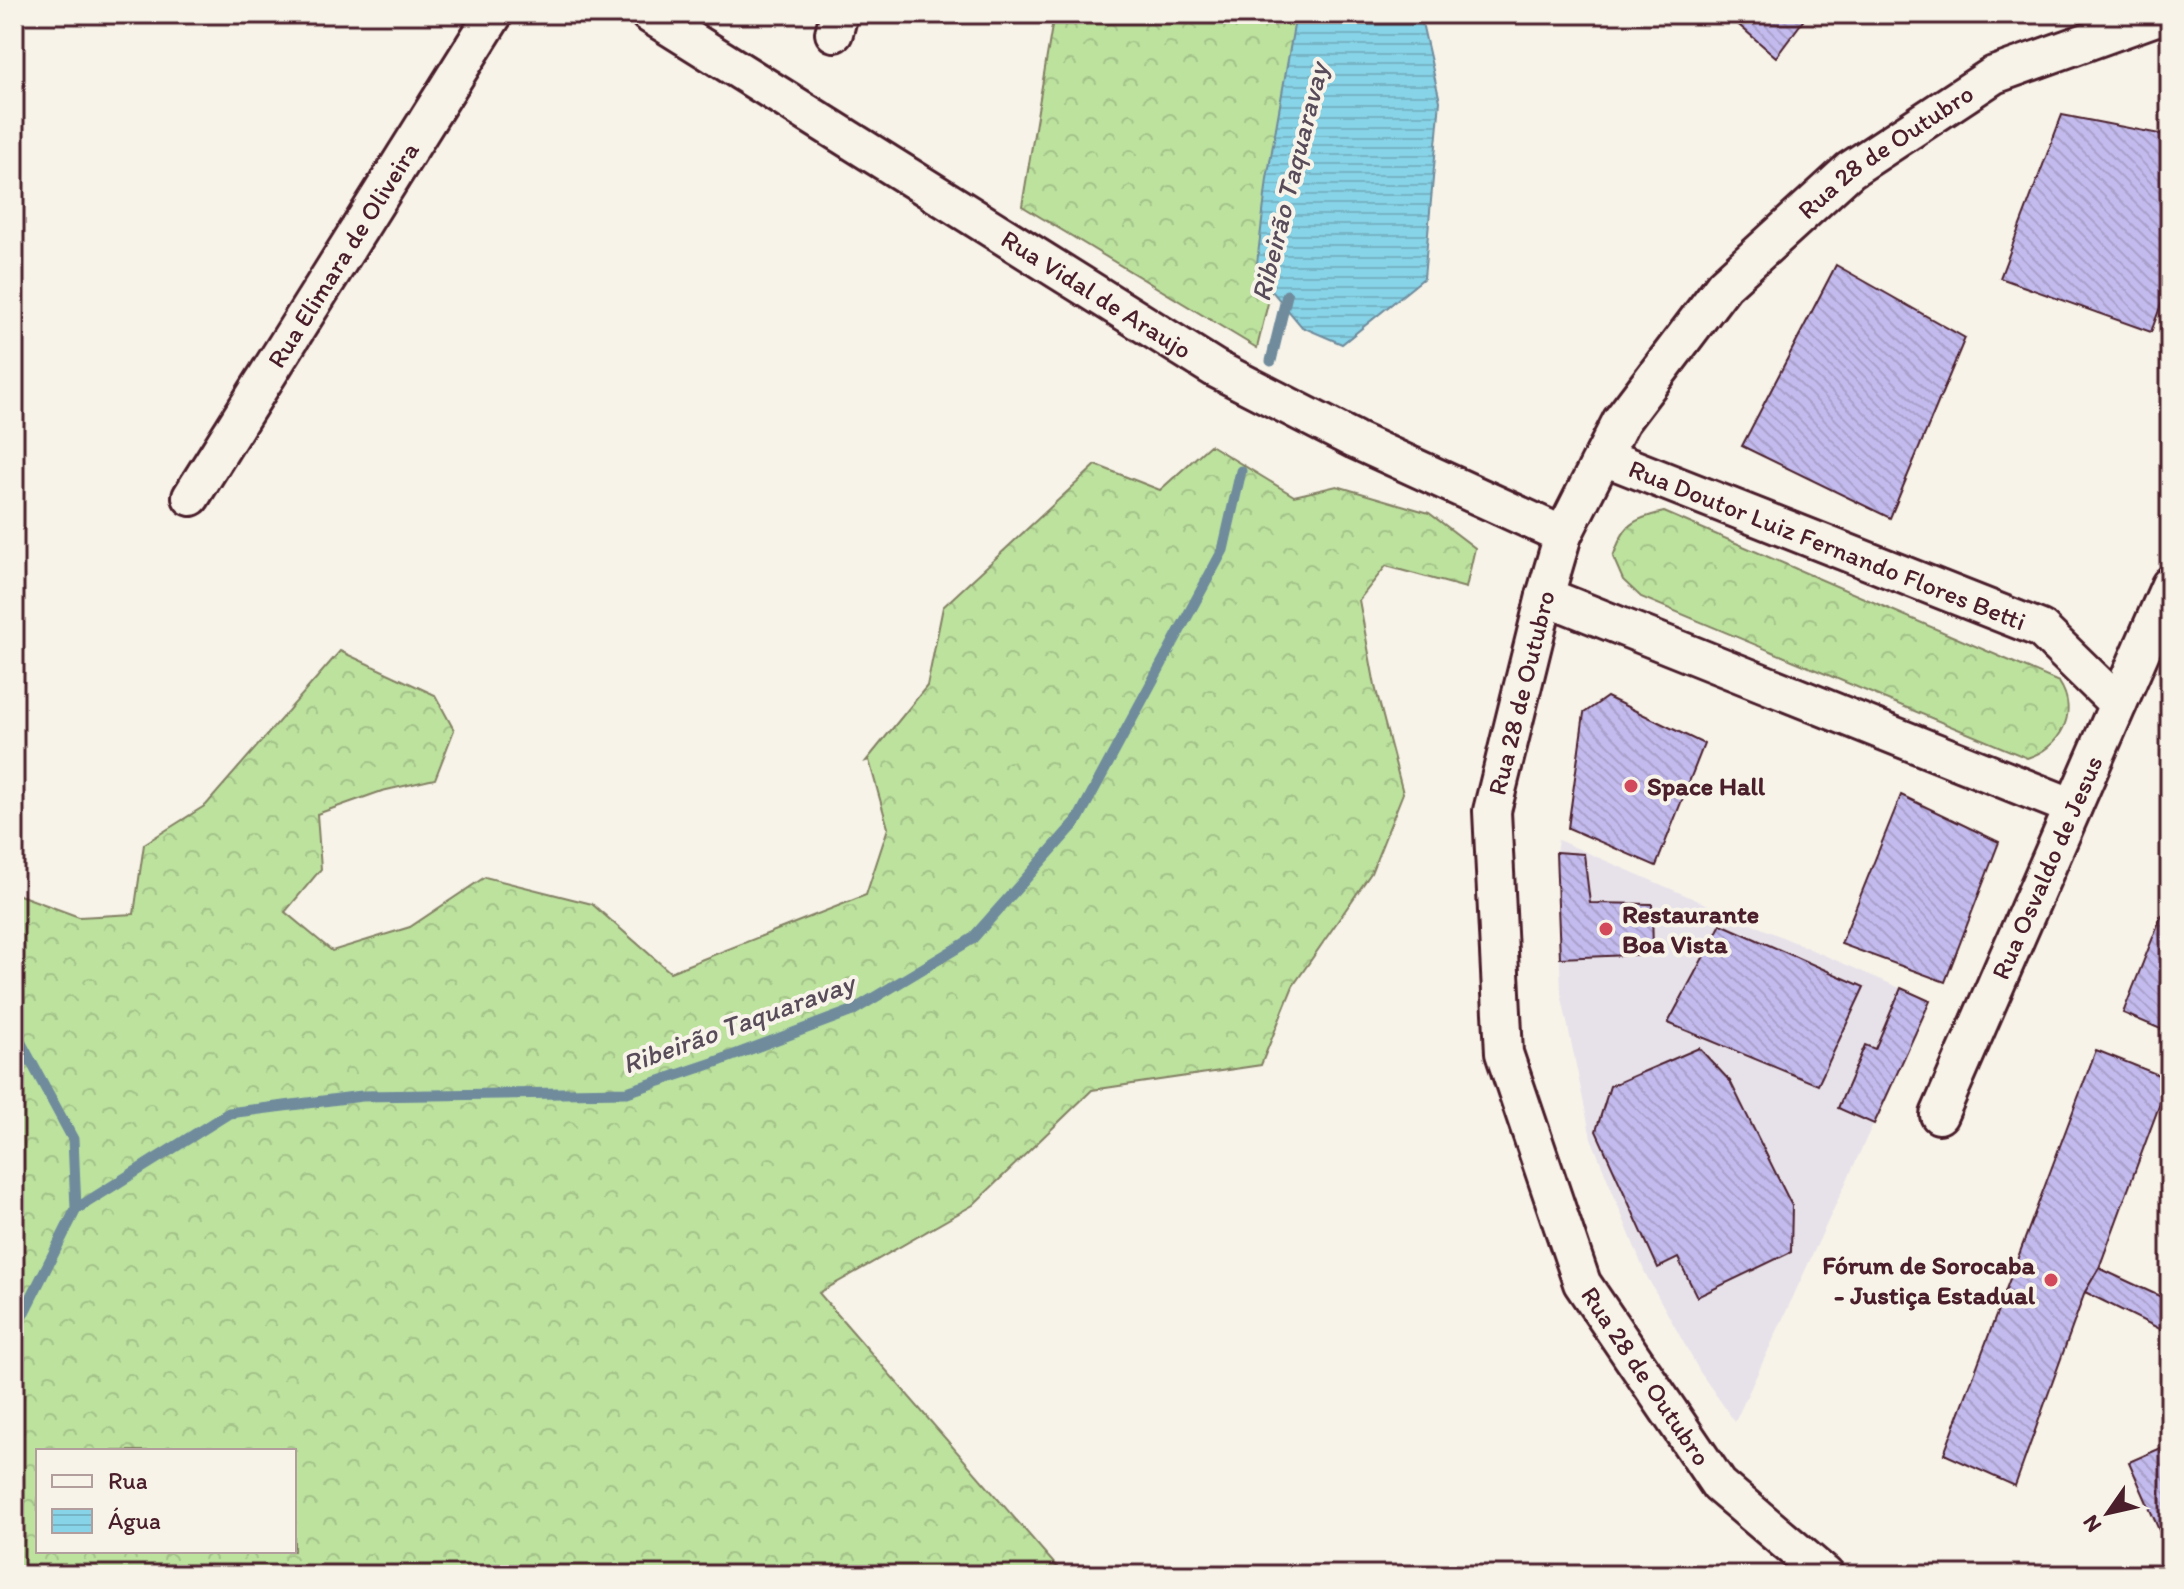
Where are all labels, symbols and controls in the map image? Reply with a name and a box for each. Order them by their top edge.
water label: Ribeirão Taquaravay [1243,57,1336,305]
street label: Rua 28 de Outubro [1791,77,1979,226]
street label: Rua Elimara de Oliveira [260,135,426,374]
street label: Rua Vidal de Araujo [995,223,1198,366]
street label: Rua Doutor Luiz Fernando Flores Betti [1624,452,2031,637]
street label: Rua 28 de Outubro [1481,587,1562,798]
street label: Rua Osvaldo de Jesus [1984,751,2110,984]
place label: Space Hall [1647,770,1766,802]
marker: Space Hall [1622,777,1640,795]
place label: Restaurante Boa Vista [1622,898,1759,960]
marker: Restaurante Boa Vista [1597,920,1615,938]
water label: Ribeirão Taquaravay [617,964,861,1081]
place label: Fórum de Sorocaba - Justiça Estadual [1822,1249,2036,1311]
marker: Fórum de Sorocaba - Justiça Estadual [2042,1271,2060,1289]
street label: Rua 28 de Outubro [1574,1280,1718,1472]
legend [36,1449,296,1553]
text: Rua [108,1466,148,1495]
north arrow [2068,1473,2148,1553]
text: Água [108,1506,161,1535]
text: N [2076,1510,2107,1538]

